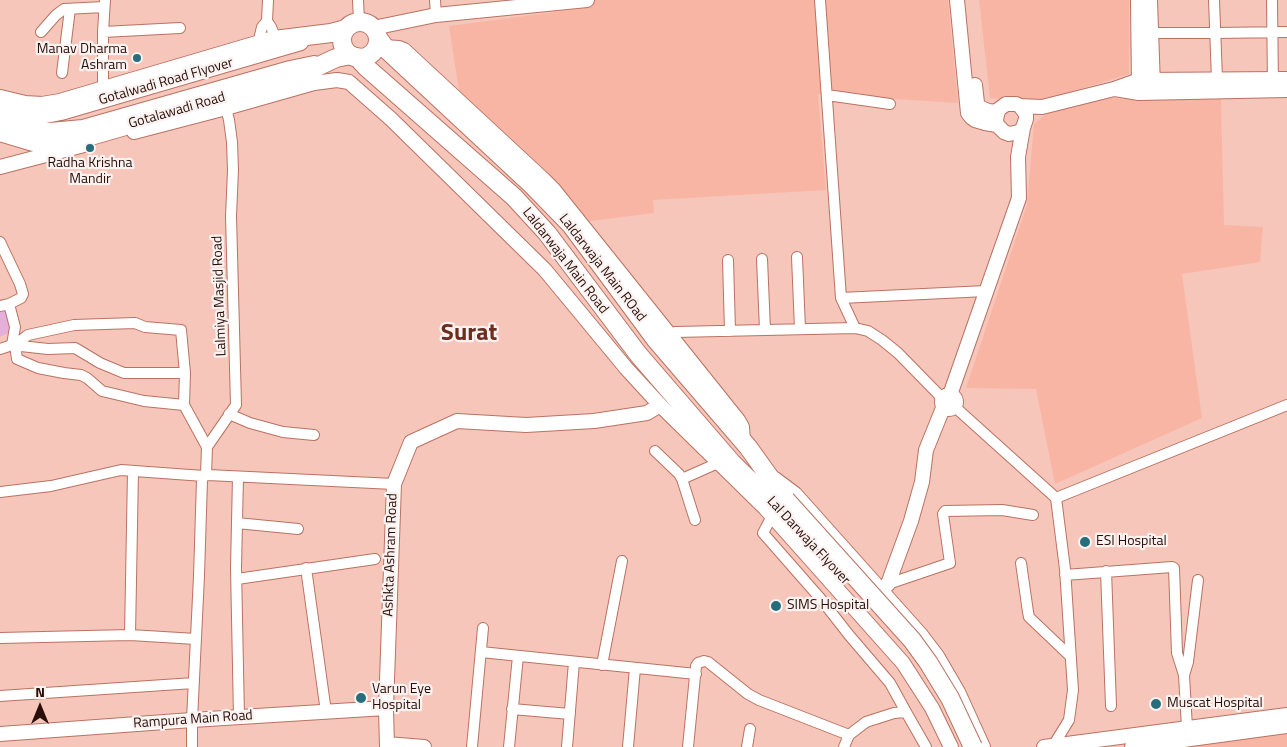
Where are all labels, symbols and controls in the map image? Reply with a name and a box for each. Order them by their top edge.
place label: Manav Dharma Ashram [37,42,127,74]
marker: Manav Dharma Ashram [131,52,143,64]
street label: Gotalwadi Road Flyover [97,55,235,109]
street label: Gotalawadi Road [127,89,227,133]
marker: Radha Krishna Mandir [84,142,96,154]
place label: Radha Krishna Mandir [47,156,133,188]
street label: Laldarwaja Main Road [518,205,612,317]
street label: Laldarwaja Main ROad [555,211,649,325]
street label: Lalmiya Masjid Road [209,235,231,357]
district label: Surat [441,320,497,348]
street label: Ashkta Ashram Road [380,493,402,617]
street label: Lal Darwaja Flyover [763,493,853,589]
place label: ESI Hospital [1096,534,1167,550]
marker: ESI Hospital [1078,535,1092,549]
place label: SIMS Hospital [787,598,869,614]
marker: SIMS Hospital [769,599,783,613]
text: N [35,681,45,702]
north arrow [15,682,65,732]
place label: Varun Eye Hospital [372,682,431,714]
marker: Varun Eye Hospital [354,691,368,705]
place label: Muscat Hospital [1167,696,1263,712]
marker: Muscat Hospital [1149,697,1163,711]
street label: Rampura Main Road [133,707,253,733]

